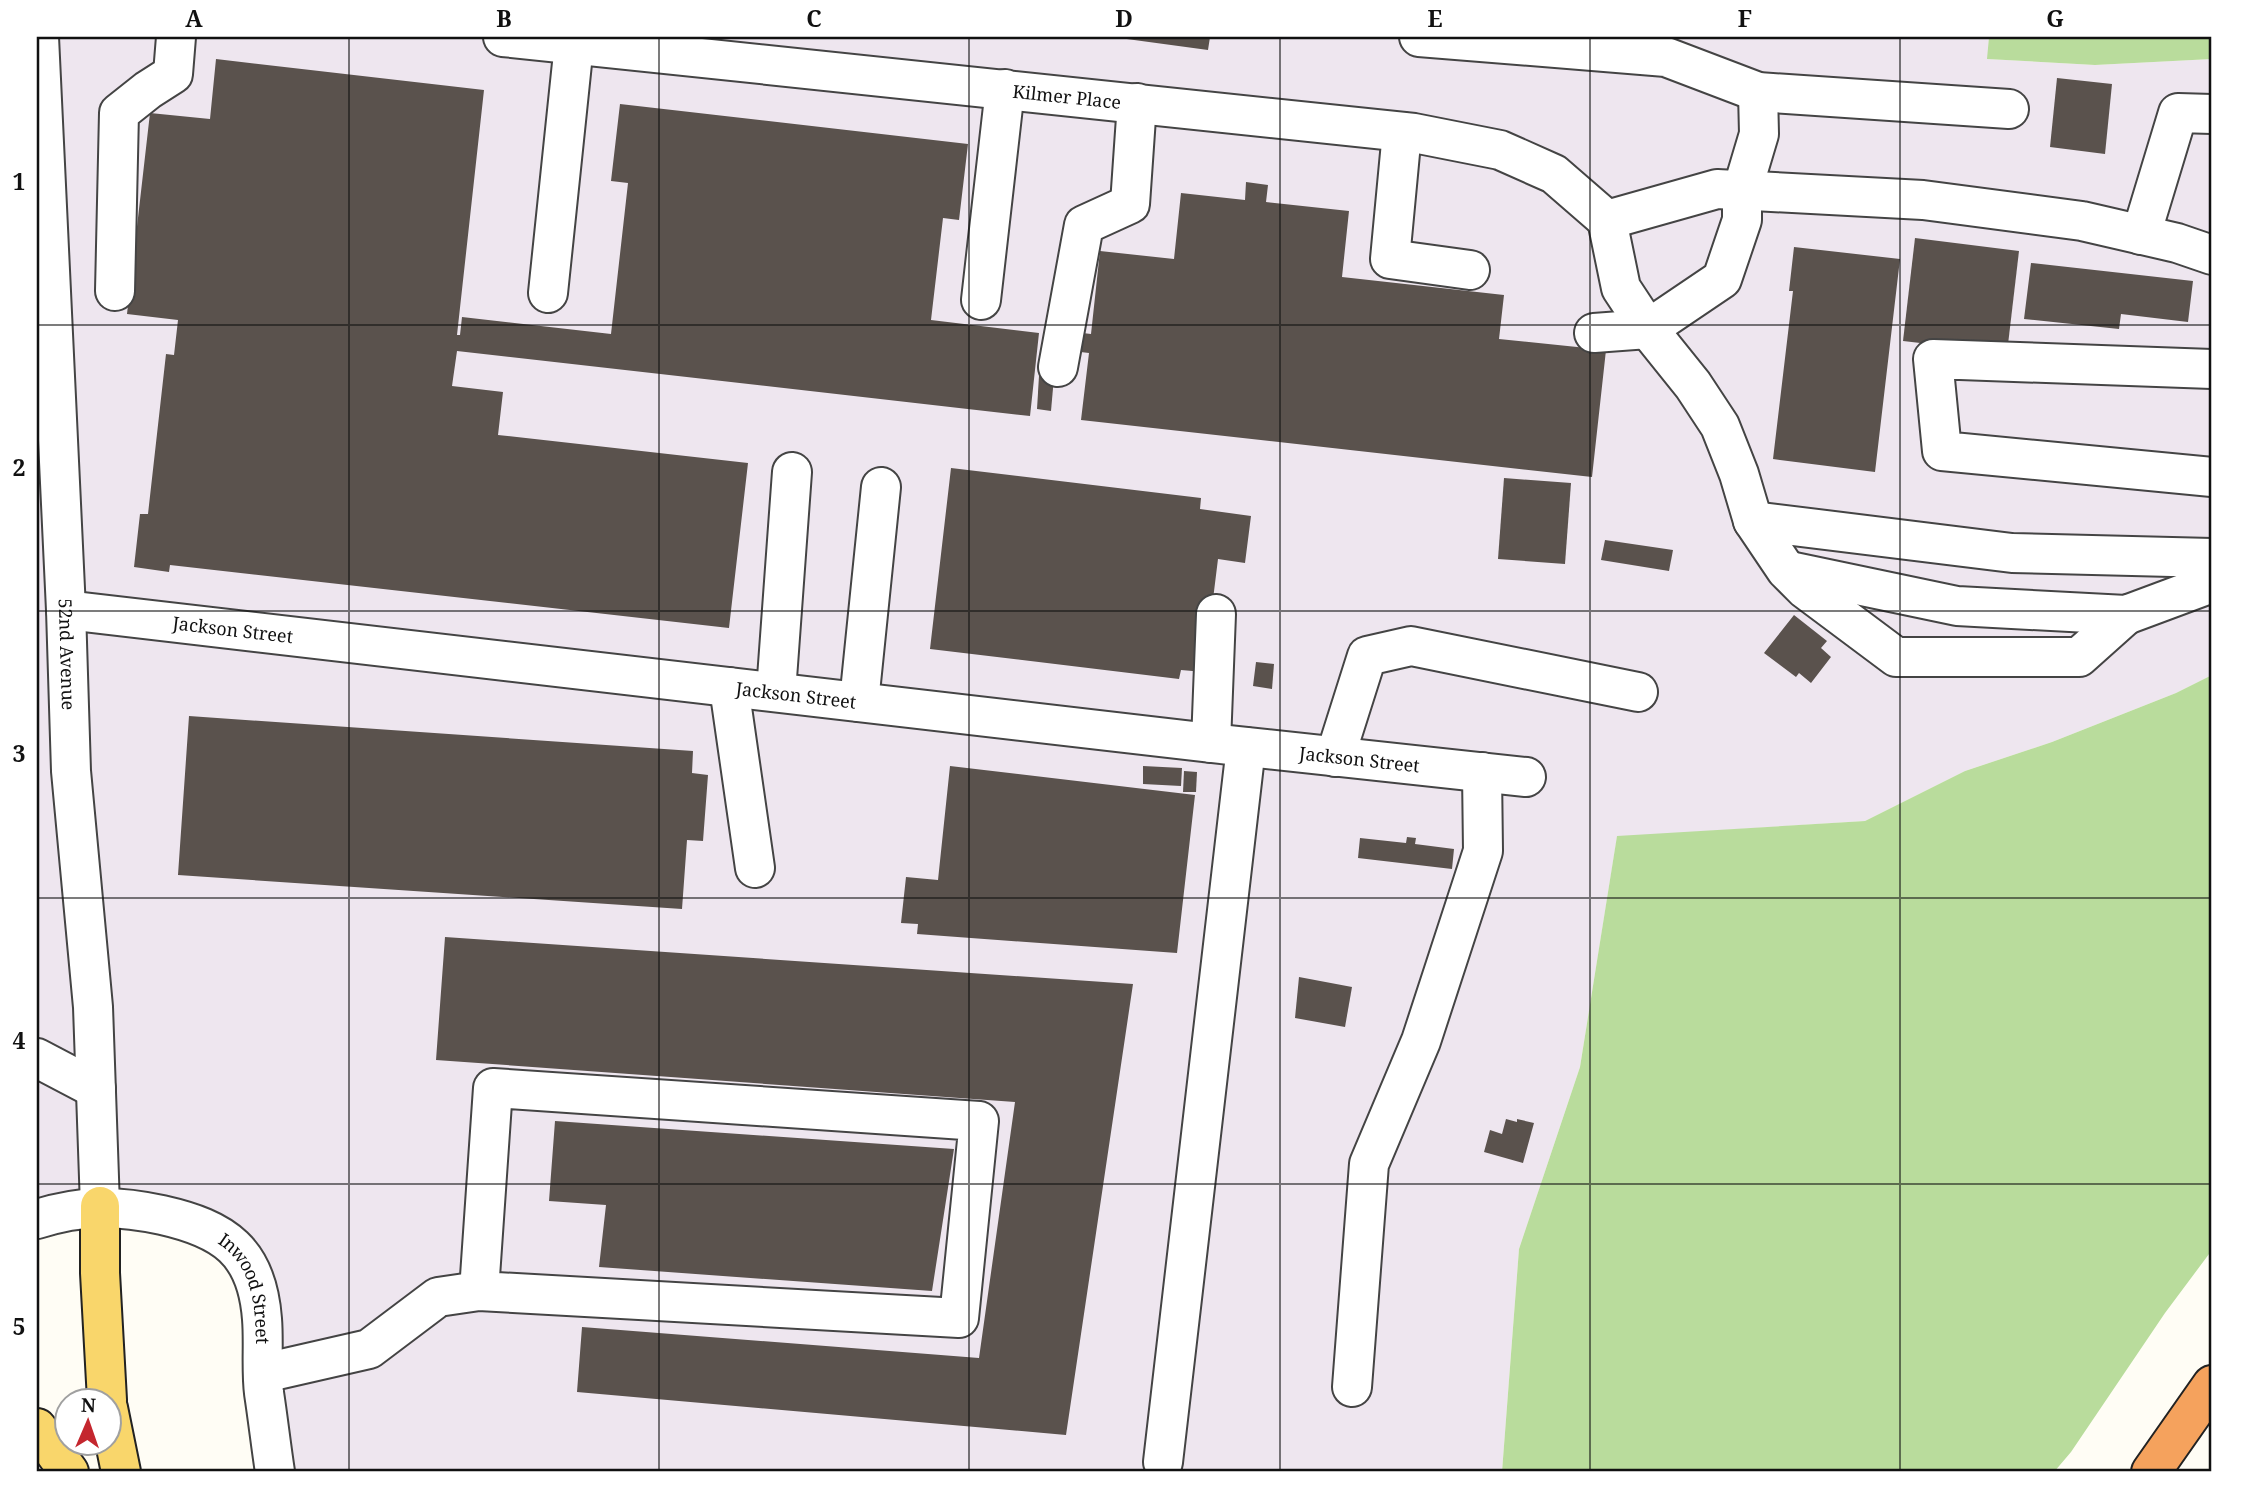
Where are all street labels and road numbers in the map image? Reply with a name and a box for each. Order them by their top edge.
street label: Kilmer Place [1011,79,1122,114]
street label: 52nd Avenue [53,598,81,711]
street label: Jackson Street [170,610,294,648]
street label: Jackson Street [734,676,858,714]
street label: Jackson Street [1297,740,1421,777]
street label: Inwood Street [214,1227,275,1344]

